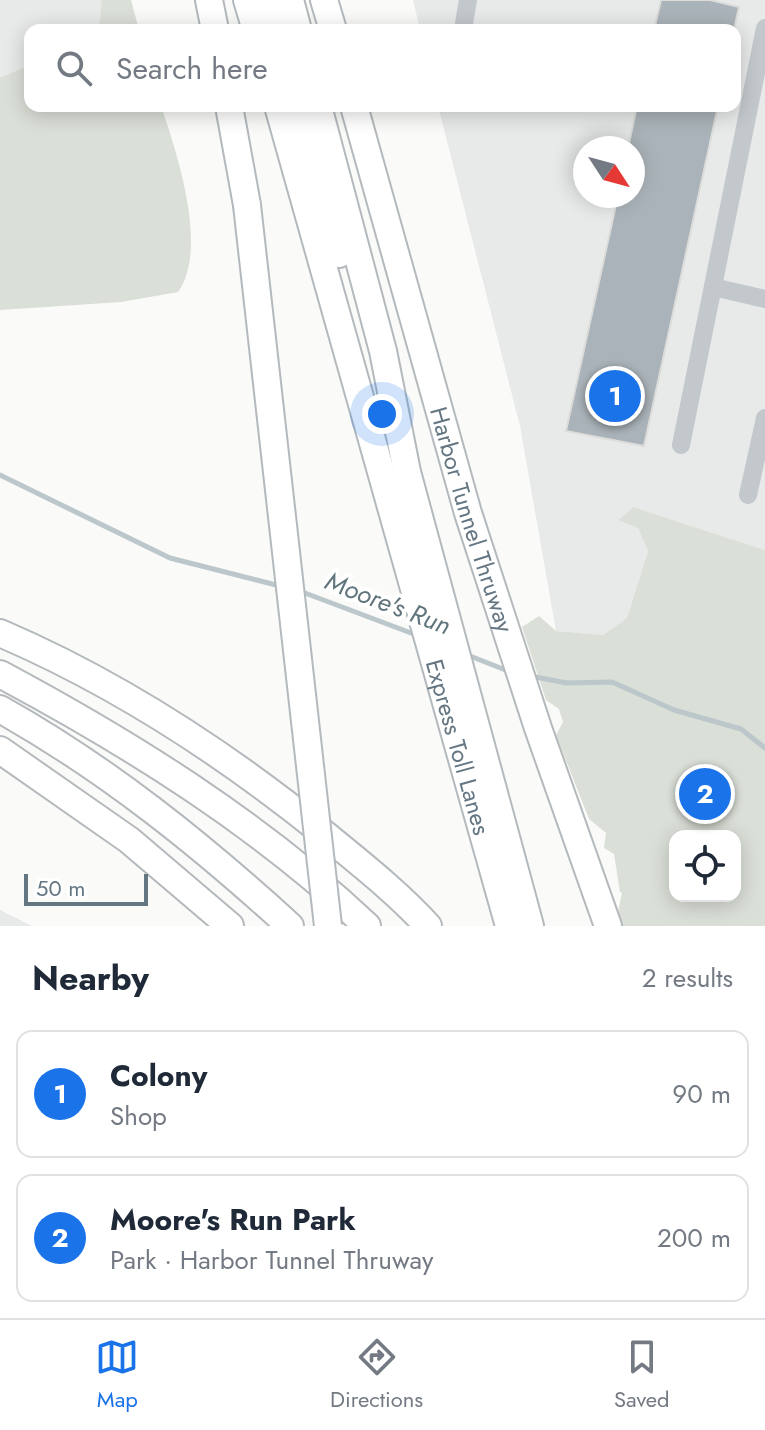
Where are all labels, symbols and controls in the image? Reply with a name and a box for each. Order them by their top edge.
search box [24,24,741,112]
icon: search [52,46,96,90]
text: Search here [116,47,268,90]
north arrow [573,136,645,208]
pin: 1 [589,366,641,426]
your location [362,394,402,434]
street label: Harbor Tunnel Thruway [422,403,523,637]
water label: Moore's Run [320,562,456,644]
street label: Express Toll Lanes [417,655,500,839]
pin: 2 [679,764,731,824]
map controls [669,830,741,902]
button: locate [669,830,741,902]
scale bar [24,870,148,906]
text: 50 m [36,872,85,904]
text: Nearby [32,954,149,1003]
text: 2 results [642,959,733,997]
text: Colony [110,1054,207,1097]
text: 1 [53,1075,67,1113]
text: 90 m [672,1075,731,1113]
text: Shop [110,1097,167,1135]
text: Moore's Run Park [110,1198,356,1241]
text: 2 [51,1219,69,1257]
text: 200 m [657,1219,731,1257]
text: Park · Harbor Tunnel Thruway [110,1241,433,1279]
tab: Map [95,1335,139,1415]
tab: Directions [330,1335,423,1415]
tab: Saved [614,1335,670,1415]

